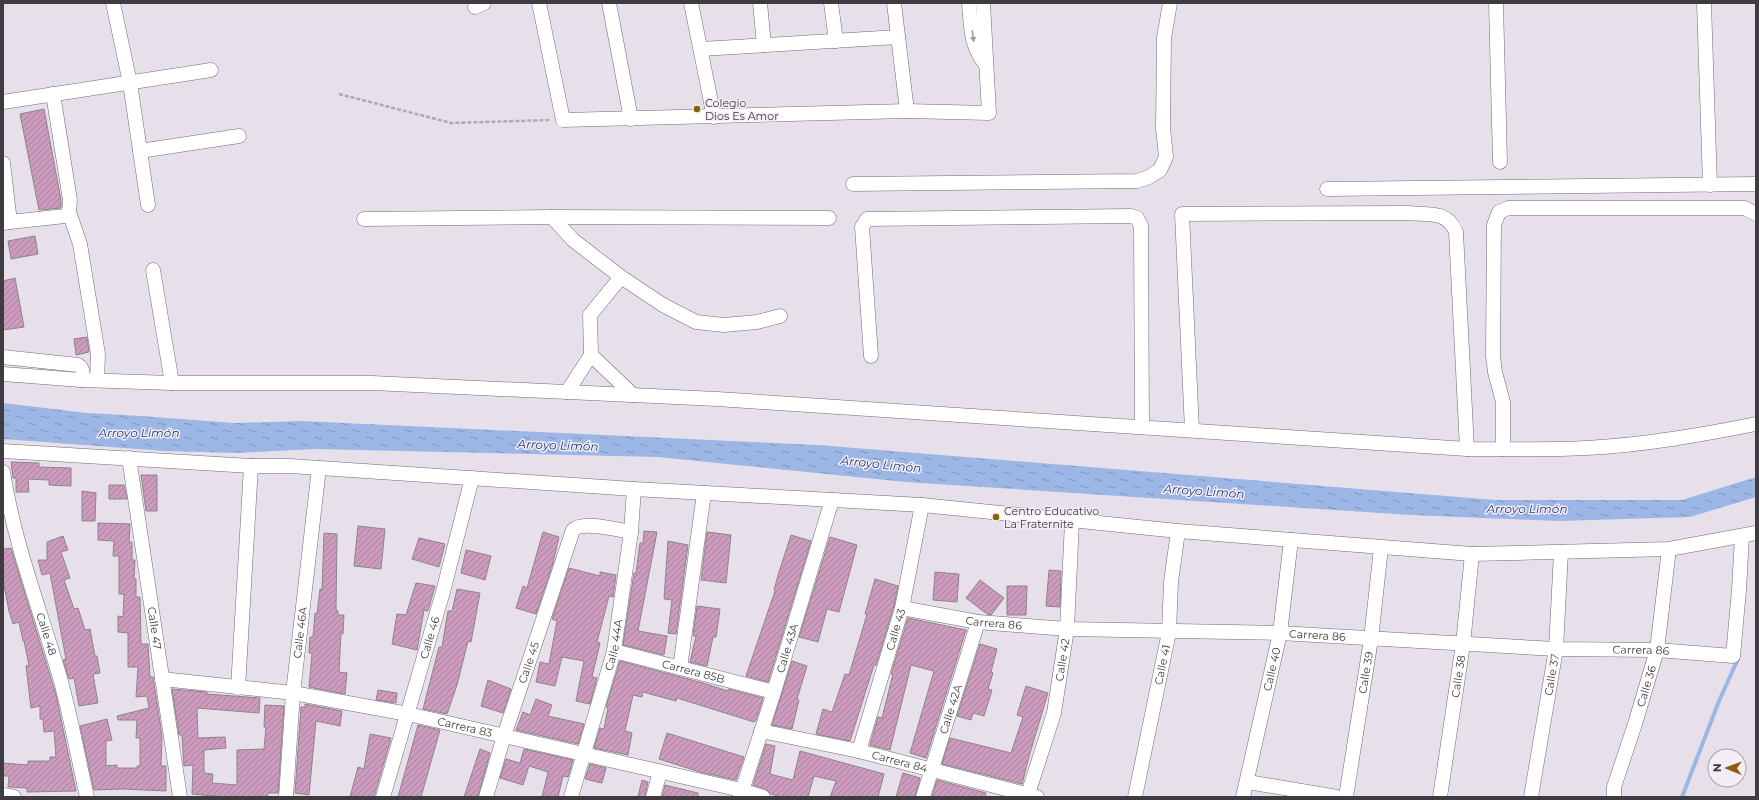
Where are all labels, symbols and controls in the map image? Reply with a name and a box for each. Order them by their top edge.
one-way arrow [970,30,976,42]
place label: Colegio Dios Es Amor [705,96,779,123]
marker: Colegio Dios Es Amor [692,104,702,114]
water label: Arroyo Limón [98,425,180,440]
water label: Arroyo Limón [516,436,599,454]
water label: Arroyo Limón [839,452,922,476]
water label: Arroyo Limón [1162,481,1245,501]
water label: Arroyo Limón [1486,501,1568,516]
place label: Centro Educativo La Fraternite [1004,504,1099,531]
marker: Centro Educativo La Fraternite [991,512,1001,522]
street label: Calle 47 [144,606,165,650]
street label: Calle 46A [290,606,310,659]
street label: Calle 43 [883,607,908,652]
street label: Calle 48 [33,611,60,657]
street label: Carrera 86 [964,613,1023,632]
street label: Calle 46 [417,614,443,661]
street label: Calle 44A [602,618,625,672]
street label: Calle 43A [773,622,801,675]
street label: Carrera 86 [1289,627,1346,644]
street label: Calle 42 [1052,637,1072,682]
street label: Calle 45 [515,640,542,685]
street label: Calle 41 [1151,643,1173,686]
street label: Carrera 86 [1613,643,1670,658]
street label: Calle 40 [1260,646,1284,692]
street label: Calle 39 [1355,650,1376,695]
street label: Calle 37 [1541,653,1562,697]
street label: Calle 38 [1448,654,1468,699]
street label: Carrera 85B [661,657,726,686]
street label: Calle 36 [1633,663,1659,708]
street label: Calle 42A [936,683,965,736]
street label: Carrera 83 [436,714,494,740]
street label: Carrera 84 [870,748,930,776]
north arrow [1707,748,1747,788]
text: N [1710,763,1724,772]

